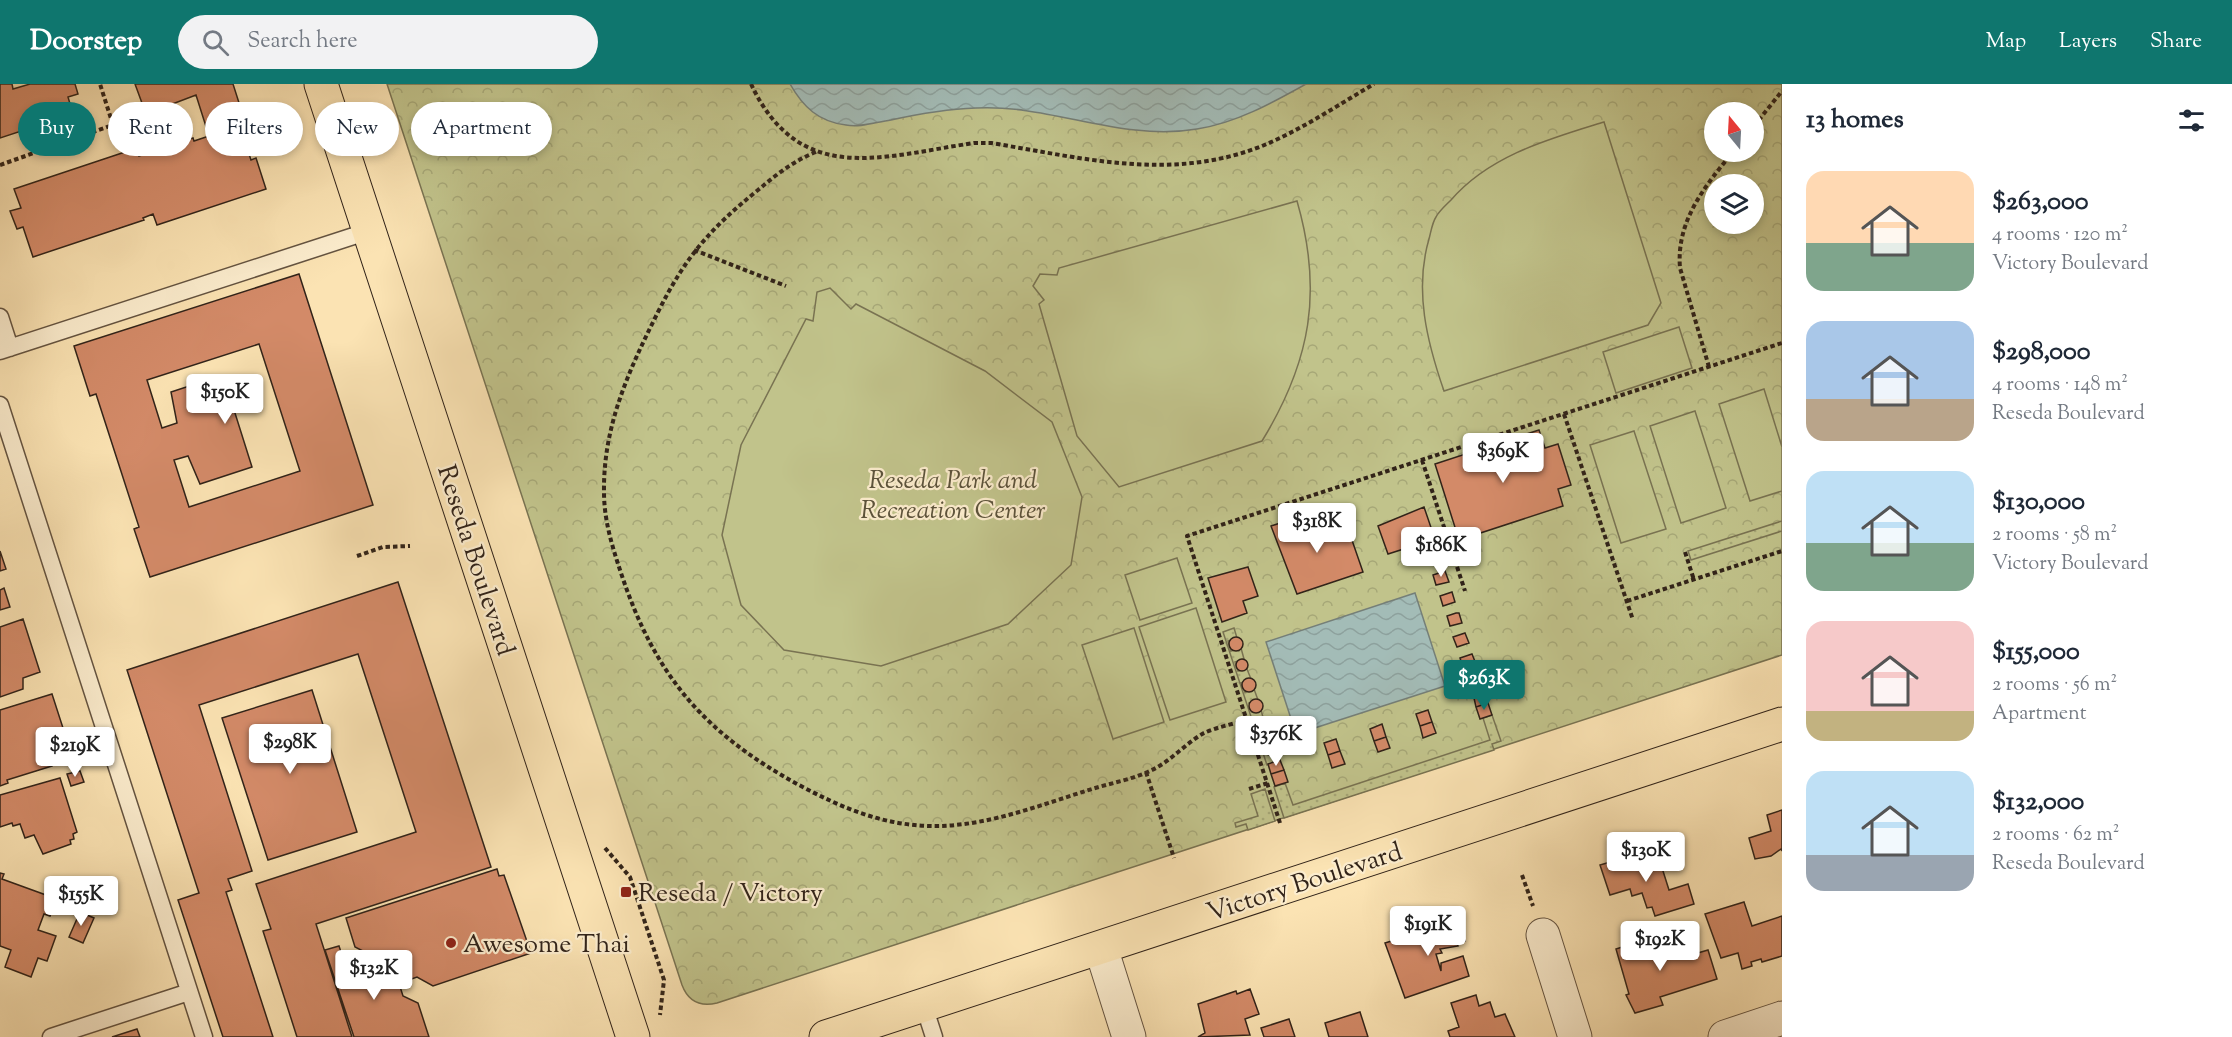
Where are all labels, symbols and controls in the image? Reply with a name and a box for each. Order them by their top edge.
search box [178,15,598,69]
text: Doorstep [30,22,142,62]
icon: search [199,26,232,59]
text: Search here [247,26,358,58]
text: Map [1986,27,2026,57]
text: Layers [2059,27,2117,57]
text: Share [2150,27,2202,57]
chip: Buy [18,102,96,156]
chip: Rent [108,102,193,156]
chip: Filters [205,102,303,156]
chip: New [315,102,399,156]
chip: Apartment [411,102,552,156]
north arrow [1704,102,1764,162]
map controls [1704,102,1764,234]
text: 13 homes [1806,102,1904,139]
icon: filters [2175,104,2208,137]
button: layers [1704,174,1764,234]
text: $263,000 [1992,184,2088,221]
icon: home [1854,195,1926,267]
text: 4 rooms · 120 m² [1992,221,2128,250]
text: Victory Boulevard [1992,250,2149,279]
text: $298,000 [1992,334,2090,371]
icon: home [1854,345,1926,417]
text: 4 rooms · 148 m² [1992,371,2128,400]
pin: $150K [183,374,267,425]
text: $150K [200,379,250,408]
text: Reseda Boulevard [1992,400,2145,429]
pin: $369K [1461,433,1545,484]
text: $369K [1477,438,1529,467]
street label: Reseda Boulevard [426,461,523,661]
park label: Reseda Park and Recreation Center [860,463,1046,530]
text: $130,000 [1992,484,2085,521]
icon: home [1854,495,1926,567]
pin: $318K [1275,503,1359,554]
text: $318K [1292,508,1342,537]
text: 2 rooms · 58 m² [1992,521,2117,550]
pin: $186K [1399,527,1483,578]
text: $186K [1415,532,1467,561]
text: Victory Boulevard [1992,550,2149,579]
text: $155,000 [1992,634,2080,671]
icon: home [1854,645,1926,717]
pin: $263K [1442,660,1526,711]
text: $263K [1458,665,1510,694]
text: 2 rooms · 56 m² [1992,671,2117,700]
text: Apartment [1992,700,2087,729]
pin: $376K [1234,716,1318,767]
text: $376K [1249,721,1303,750]
pin: $298K [248,724,332,775]
pin: $219K [33,727,117,778]
text: $298K [263,729,317,758]
text: $219K [50,732,100,761]
text: $132,000 [1992,784,2084,821]
icon: home [1854,795,1926,867]
text: 2 rooms · 62 m² [1992,821,2120,850]
pin: $130K [1604,832,1688,883]
street label: Victory Boulevard [1202,834,1408,932]
text: $130K [1621,837,1671,866]
text: Reseda Boulevard [1992,850,2145,879]
pin: $155K [39,876,123,927]
place label: Reseda / Victory [638,876,823,913]
text: $155K [58,881,104,910]
marker: Reseda / Victory [619,885,633,899]
pin: $191K [1386,906,1470,957]
text: $191K [1404,911,1452,940]
pin: $192K [1618,921,1702,972]
text: $192K [1635,926,1685,955]
place label: Awesome Thai [463,927,630,964]
marker: Awesome Thai [444,936,458,950]
pin: $132K [332,950,416,1001]
text: $132K [349,955,399,984]

